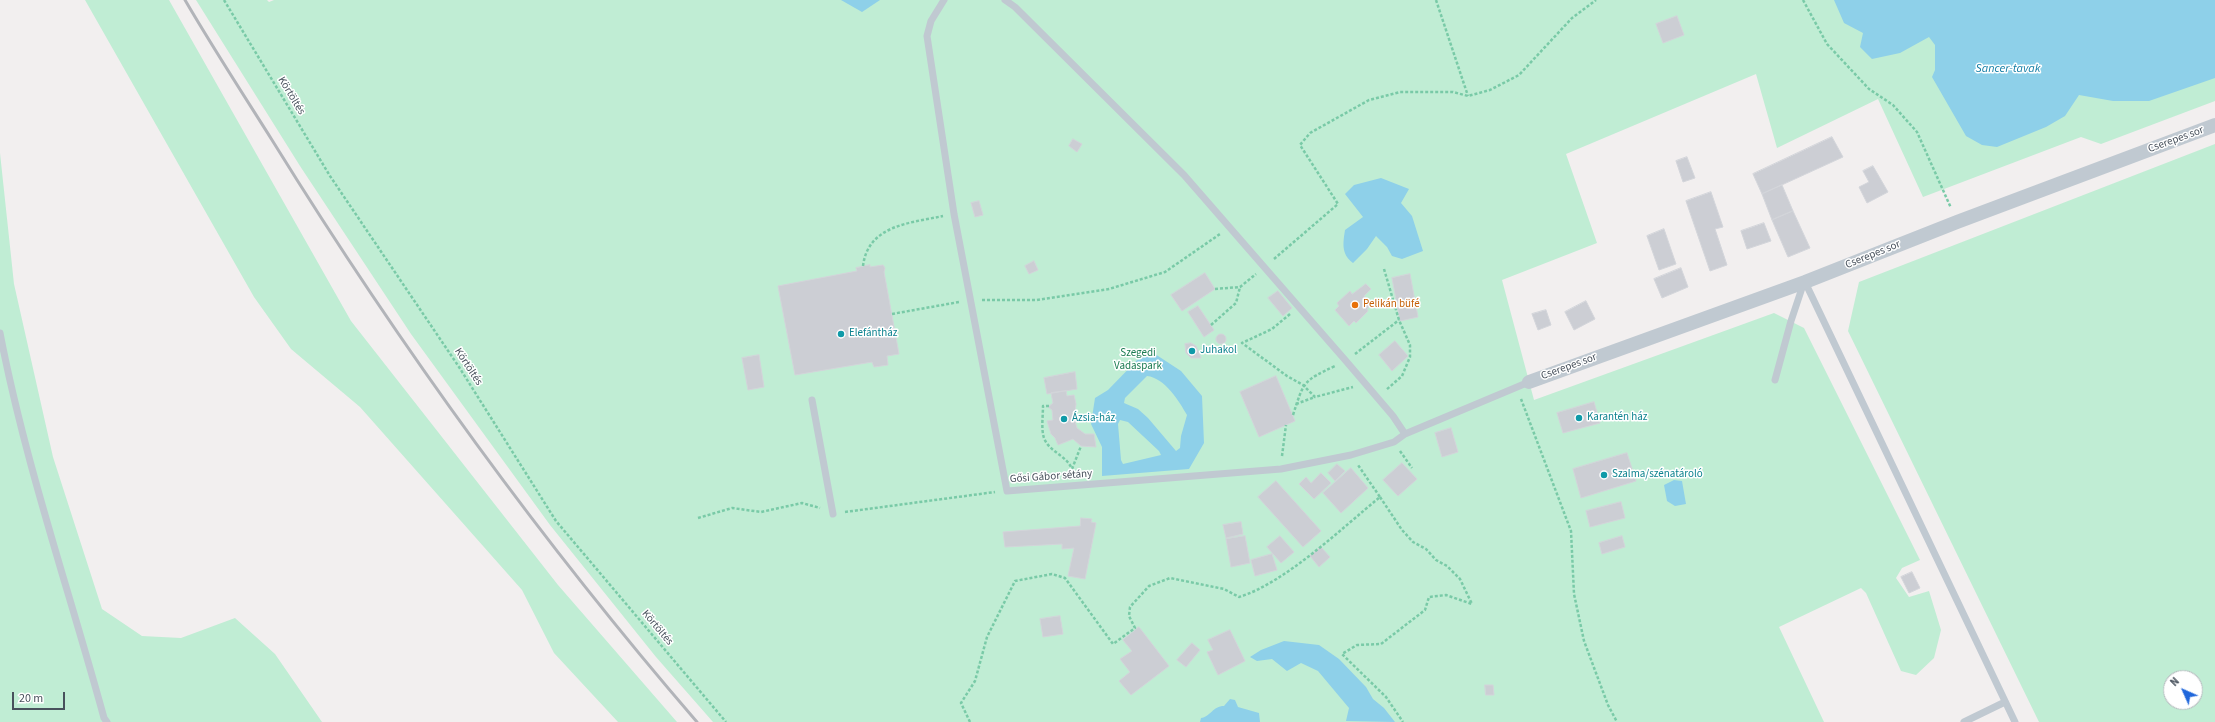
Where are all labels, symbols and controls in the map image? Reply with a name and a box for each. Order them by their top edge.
water label: Sancer-tavak [1976,62,2040,76]
street label: Körtöltés [275,75,307,117]
street label: Cserepes sor [2146,124,2206,156]
street label: Cserepes sor [1844,238,1902,272]
place label: Pelikán büfé [1363,298,1420,312]
marker: Pelikán büfé [1350,300,1360,310]
place label: Elefántház [849,327,898,341]
marker: Elefántház [836,329,846,339]
place label: Juhakol [1200,344,1237,358]
street label: Körtöltés [451,346,485,388]
marker: Juhakol [1187,346,1197,356]
park label: Szegedi Vadaspark [1114,347,1162,373]
street label: Cserepes sor [1539,351,1599,383]
place label: Karantén ház [1587,411,1647,425]
place label: Ázsia-ház [1072,412,1115,426]
marker: Karantén ház [1574,413,1584,423]
marker: Ázsia-ház [1059,414,1069,424]
street label: Gősi Gábor sétány [1009,468,1093,486]
place label: Szalma/szénatároló [1612,468,1703,482]
marker: Szalma/szénatároló [1599,470,1609,480]
street label: Körtöltés [638,608,676,648]
north arrow [2163,670,2203,710]
text: N [2167,674,2183,690]
scale bar [14,684,67,710]
text: 20 m [19,690,43,707]

